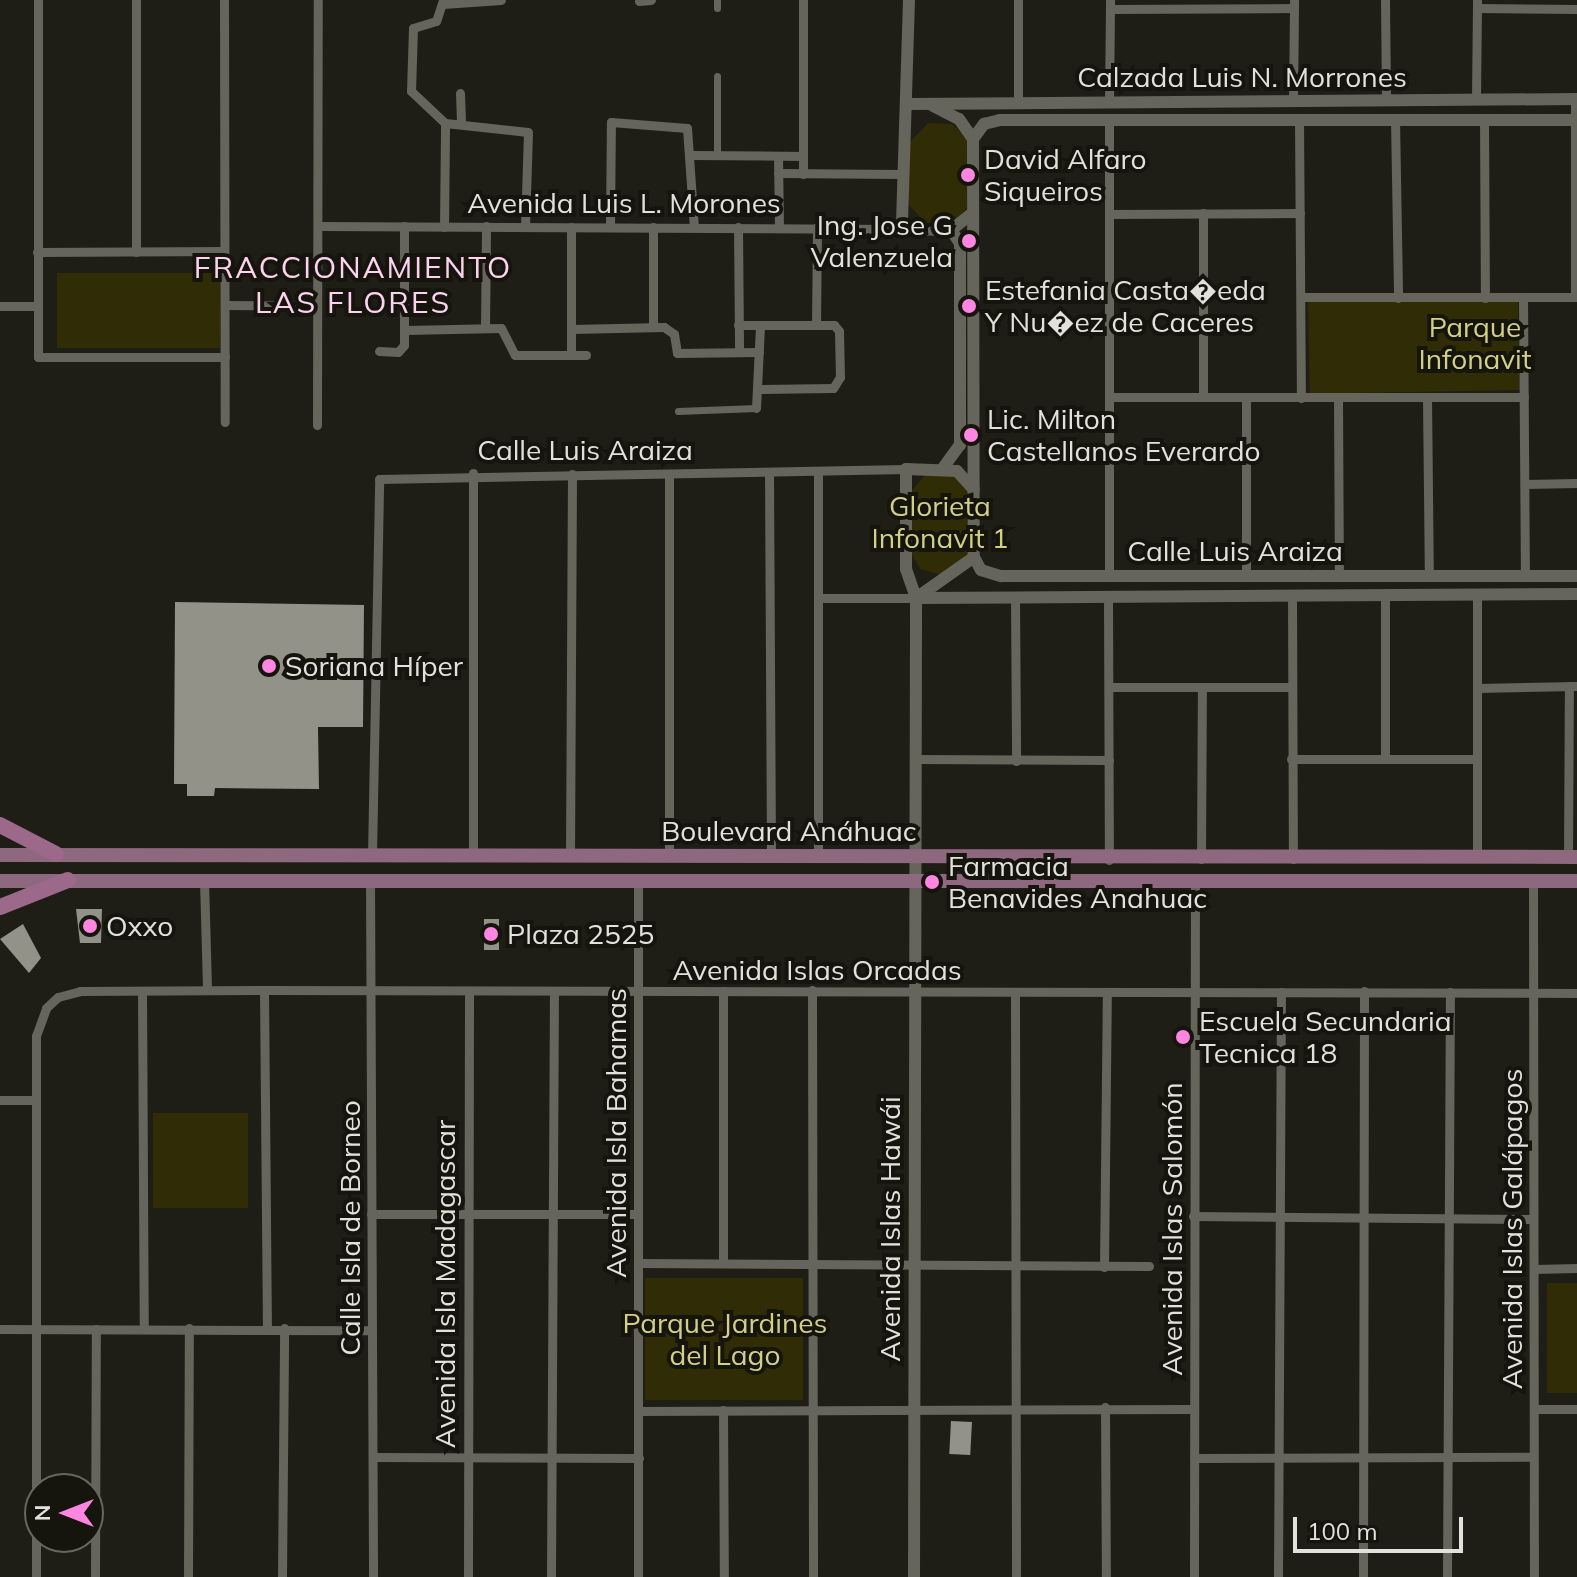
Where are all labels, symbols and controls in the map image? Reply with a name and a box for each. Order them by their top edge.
street label: Calzada Luis N. Morrones [1077,60,1407,94]
place label: David Alfaro Siqueiros [984,142,1147,208]
marker: David Alfaro Siqueiros [959,166,977,184]
street label: Avenida Luis L. Morones [467,186,781,220]
place label: Ing. Jose G Valenzuela [811,208,953,274]
marker: Ing. Jose G Valenzuela [960,232,978,250]
district label: FRACCIONAMIENTO LAS FLORES [194,249,512,320]
place label: Estefania Casta�eda Y Nu�ez de Caceres [985,273,1266,339]
marker: Estefania Casta�eda Y Nu�ez de Caceres [960,297,978,315]
park label: Parque Infonavit [1418,310,1532,376]
place label: Lic. Milton Castellanos Everardo [987,402,1261,468]
marker: Lic. Milton Castellanos Everardo [962,426,980,444]
street label: Calle Luis Araiza [477,433,693,467]
park label: Glorieta Infonavit 1 [871,489,1009,555]
street label: Calle Luis Araiza [1127,534,1343,568]
place label: Soriana Híper [285,649,463,683]
marker: Soriana Híper [260,657,278,675]
street label: Boulevard Anáhuac [661,814,917,848]
place label: Farmacia Benavides Anahuac [948,849,1207,915]
marker: Farmacia Benavides Anahuac [923,873,941,891]
place label: Oxxo [106,909,173,943]
marker: Oxxo [81,917,99,935]
place label: Plaza 2525 [507,917,654,951]
marker: Plaza 2525 [482,925,500,943]
street label: Avenida Islas Orcadas [672,953,962,987]
street label: Avenida Isla Bahamas [599,988,633,1278]
place label: Escuela Secundaria Tecnica 18 [1199,1004,1451,1070]
marker: Escuela Secundaria Tecnica 18 [1174,1028,1192,1046]
street label: Avenida Islas Galápagos [1495,1069,1529,1389]
street label: Avenida Islas Salomón [1155,1082,1189,1376]
street label: Avenida Islas Hawái [873,1096,907,1362]
street label: Calle Isla de Borneo [333,1100,367,1356]
street label: Avenida Isla Madagascar [428,1120,462,1448]
park label: Parque Jardines del Lago [623,1306,827,1372]
north arrow [24,1473,104,1553]
scale bar [1297,1501,1467,1551]
text: N [28,1505,56,1521]
text: 100 m [1307,1516,1378,1546]

